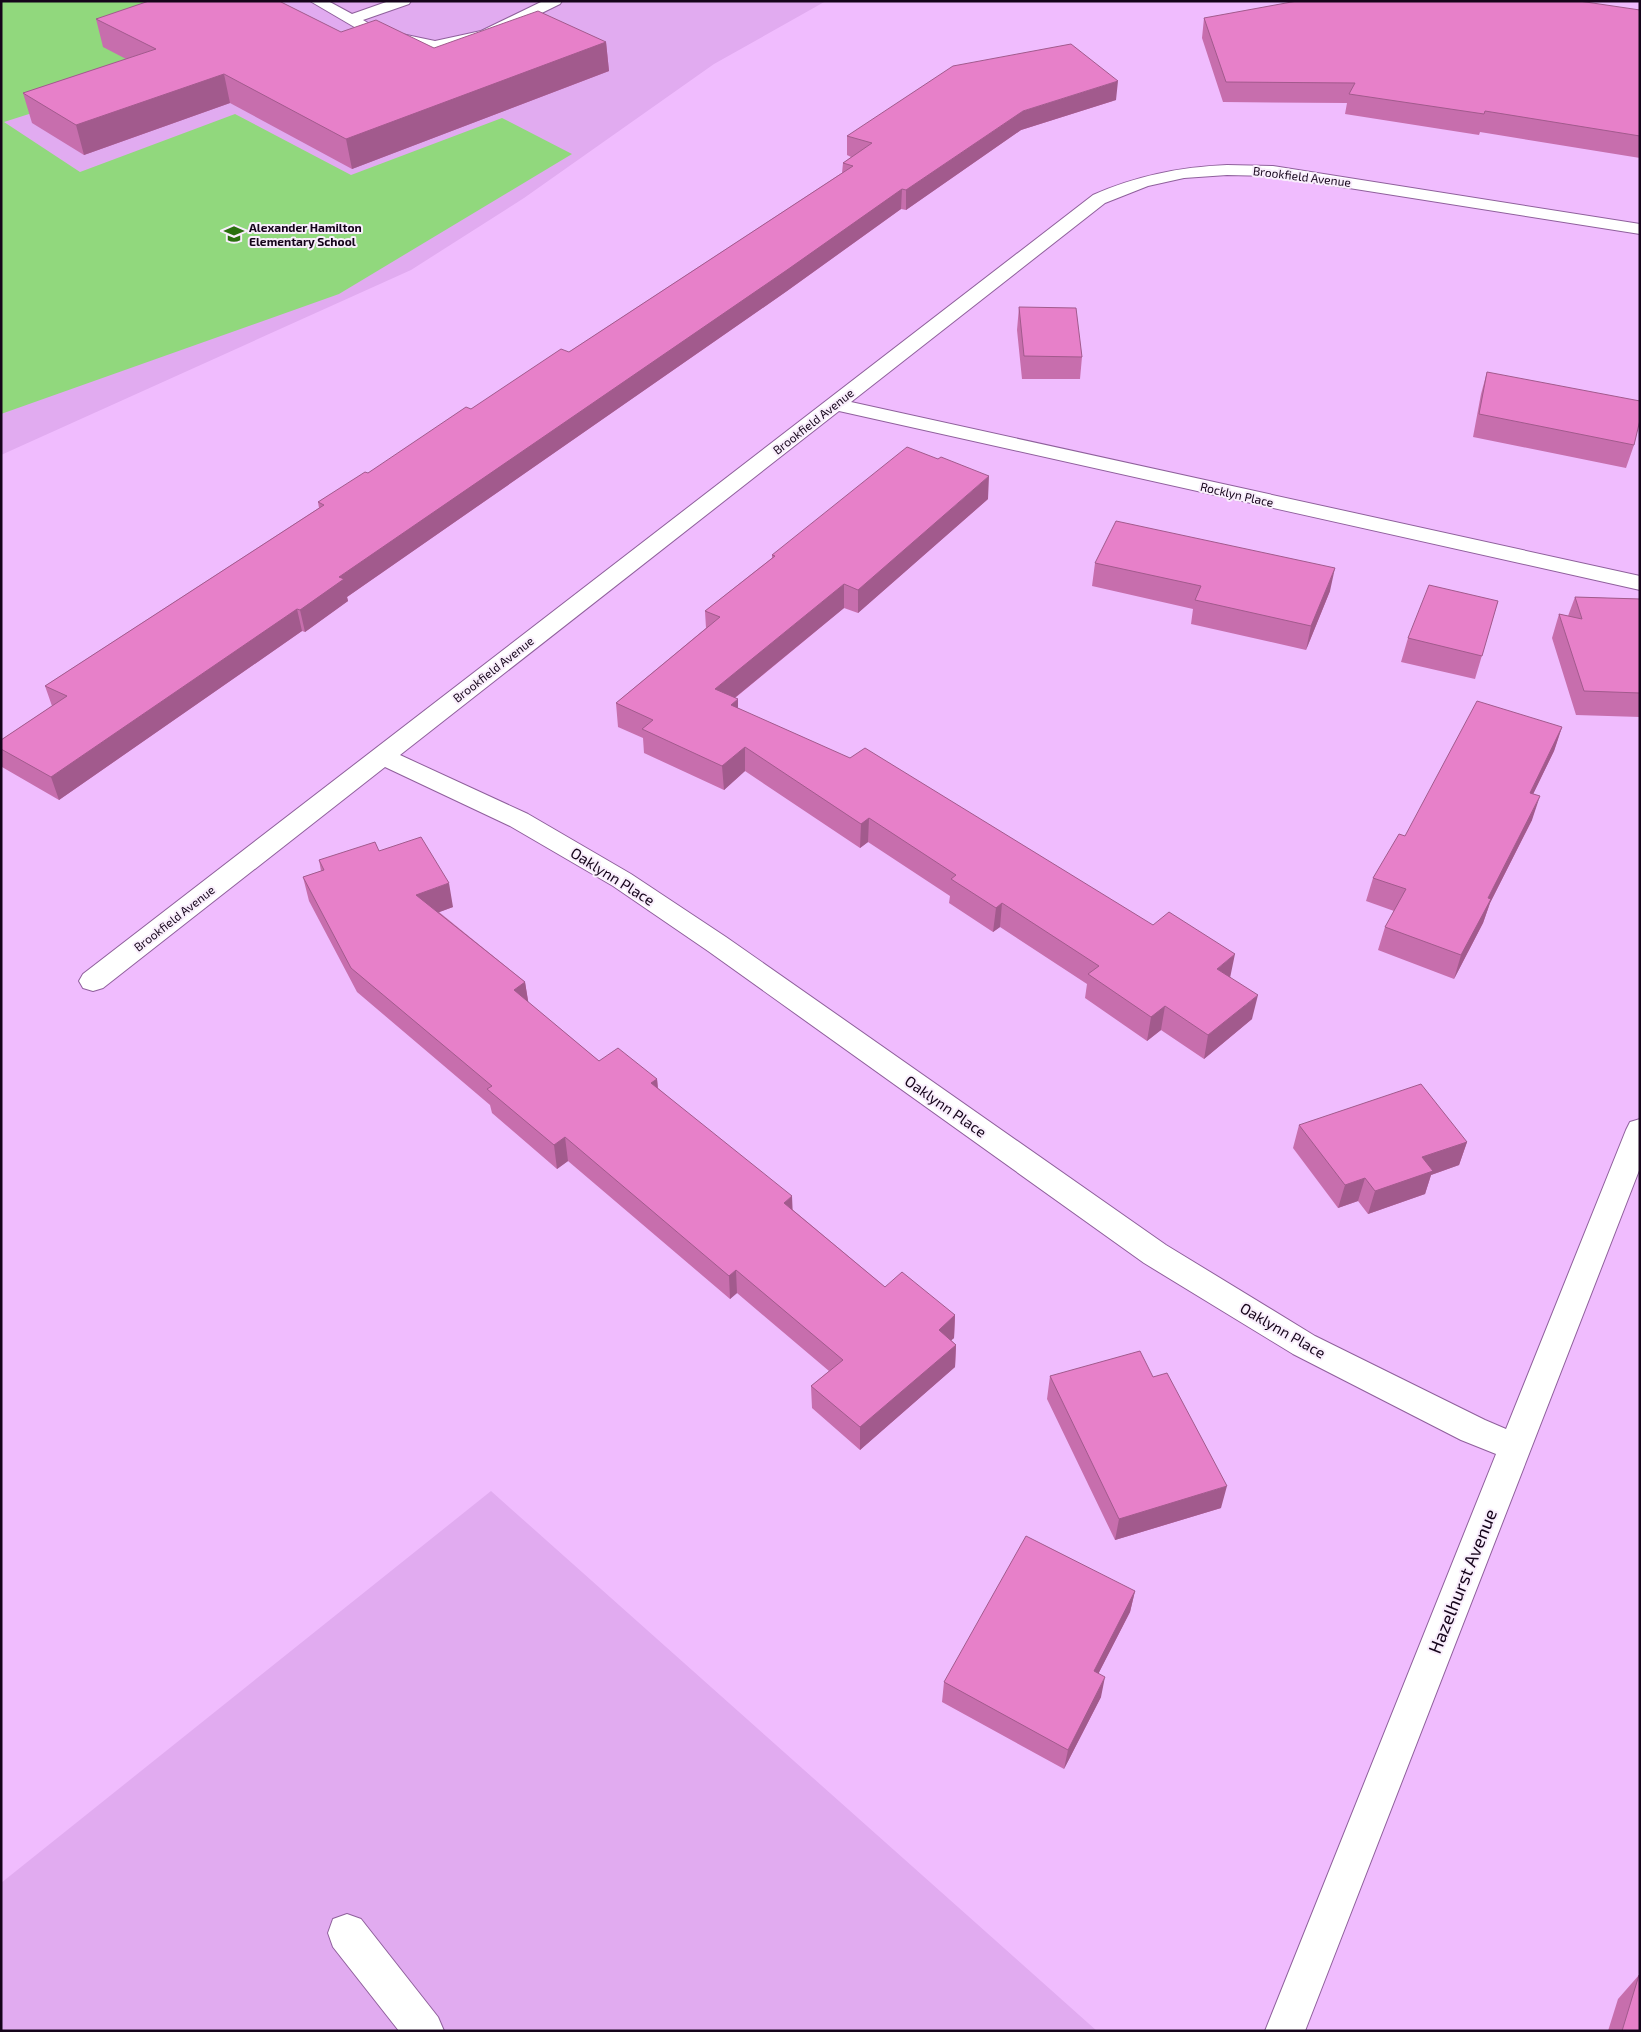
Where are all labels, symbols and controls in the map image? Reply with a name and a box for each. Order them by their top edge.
street label: Brookfield Avenue [1252,163,1352,189]
place label: Alexander Hamilton Elementary School [249,220,362,249]
school or university icon: Alexander Hamilton Elementary School [223,223,245,245]
street label: Brookfield Avenue [770,385,856,457]
street label: Rocklyn Place [1199,479,1275,509]
street label: Brookfield Avenue [450,633,536,705]
street label: Oaklynn Place [568,843,658,909]
street label: Brookfield Avenue [131,882,217,954]
street label: Oaklynn Place [902,1071,990,1141]
street label: Oaklynn Place [1237,1298,1329,1362]
street label: Hazelhurst Avenue [1423,1506,1501,1656]

